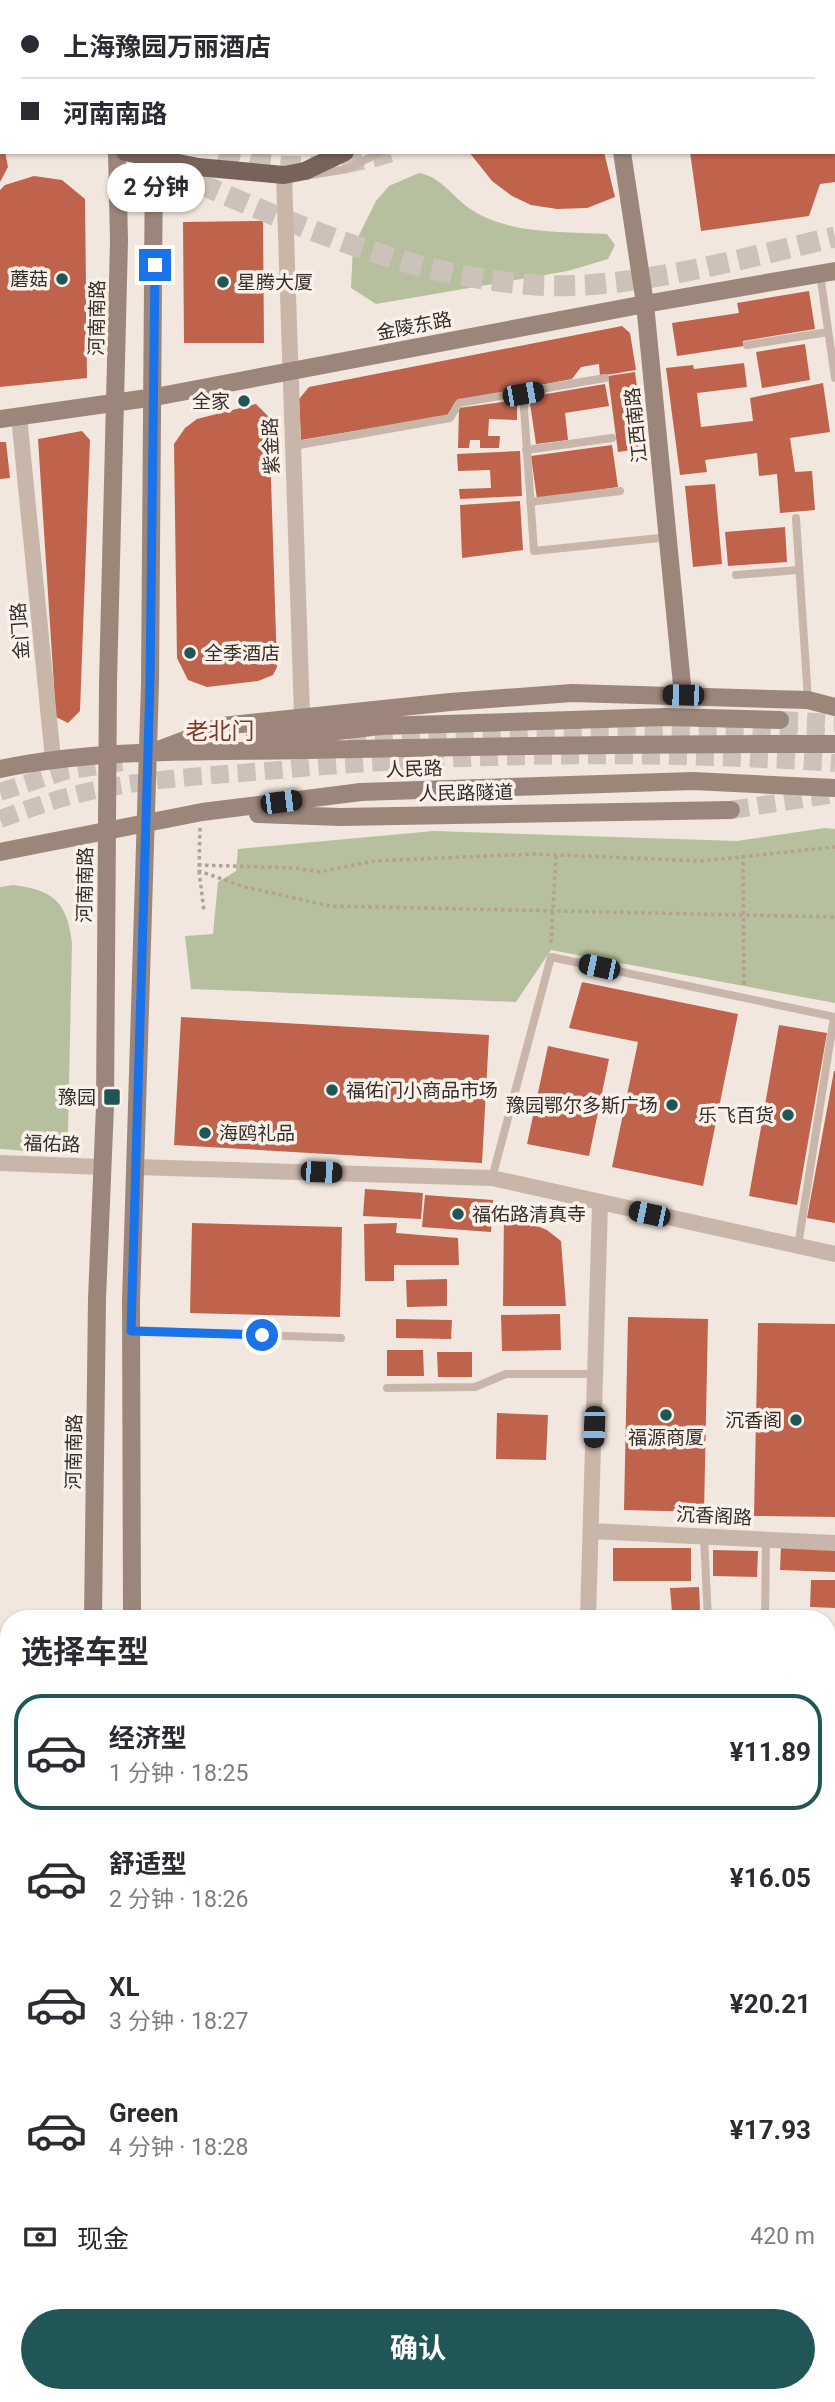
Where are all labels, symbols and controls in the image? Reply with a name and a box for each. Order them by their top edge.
text: 上海豫园万丽酒店 [63,32,271,62]
text: 河南南路 [63,99,167,129]
callout: 2 分钟 [106,163,204,212]
text: 2 分钟 [124,174,188,201]
route end [139,249,171,281]
place label: 蘑菇 [10,268,48,291]
marker: 蘑菇 [54,271,70,287]
place label: 星腾大厦 [237,271,313,294]
marker: 星腾大厦 [215,274,231,290]
street label: 河南南路 [85,280,109,356]
street label: 金陵东路 [374,307,454,345]
car [501,380,546,408]
street label: 江西南路 [621,386,651,464]
place label: 全家 [192,390,230,413]
marker: 全家 [236,393,252,409]
street label: 紫金路 [259,417,283,475]
street label: 金门路 [7,602,33,660]
place label: 全季酒店 [204,642,280,665]
marker: 全季酒店 [182,645,198,661]
car [662,684,705,706]
district label: 老北门 [186,718,255,745]
street label: 人民路 [385,757,443,781]
street label: 人民路隧道 [418,781,514,805]
car [259,789,304,815]
street label: 河南南路 [73,847,97,923]
car [577,952,622,982]
place label: 福佑门小商品市场 [346,1079,498,1102]
marker: 福佑门小商品市场 [324,1082,340,1098]
place label: 豫园 [58,1086,96,1109]
marker: 豫园 [102,1087,122,1107]
place label: 豫园鄂尔多斯广场 [506,1094,658,1117]
marker: 豫园鄂尔多斯广场 [664,1097,680,1113]
place label: 乐飞百货 [698,1104,774,1127]
marker: 乐飞百货 [780,1107,796,1123]
place label: 海鸥礼品 [219,1122,295,1145]
marker: 海鸥礼品 [197,1125,213,1141]
street label: 福佑路 [23,1132,81,1156]
car [300,1161,343,1183]
car [627,1199,672,1229]
place label: 福佑路清真寺 [472,1203,586,1226]
marker: 福佑路清真寺 [450,1206,466,1222]
route start [246,1319,278,1351]
car [583,1406,606,1448]
marker: 福源商厦 [658,1407,674,1423]
place label: 沉香阁 [725,1409,782,1432]
marker: 沉香阁 [788,1412,804,1428]
street label: 河南南路 [62,1414,86,1490]
place label: 福源商厦 [628,1426,704,1449]
street label: 沉香阁路 [675,1503,753,1529]
text: 选择车型 [21,1633,149,1671]
icon: car [25,1721,88,1784]
text: 经济型 [109,1723,187,1753]
text: ¥11.89 [730,1737,811,1767]
text: 1 分钟 · 18:25 [109,1760,248,1787]
icon: car [25,1847,88,1910]
text: 舒适型 [109,1849,187,1879]
text: ¥16.05 [730,1863,811,1893]
text: 2 分钟 · 18:26 [109,1886,248,1913]
text: XL [109,1972,140,2002]
icon: car [25,1973,88,2036]
text: ¥20.21 [730,1989,811,2019]
text: 3 分钟 · 18:27 [109,2008,248,2035]
text: Green [109,2098,179,2128]
icon: car [25,2099,88,2162]
text: ¥17.93 [730,2115,811,2145]
text: 4 分钟 · 18:28 [109,2134,248,2161]
icon: cash [21,2218,59,2256]
text: 420 m [750,2223,815,2250]
text: 现金 [77,2224,129,2254]
button: 确认 [21,2309,815,2389]

